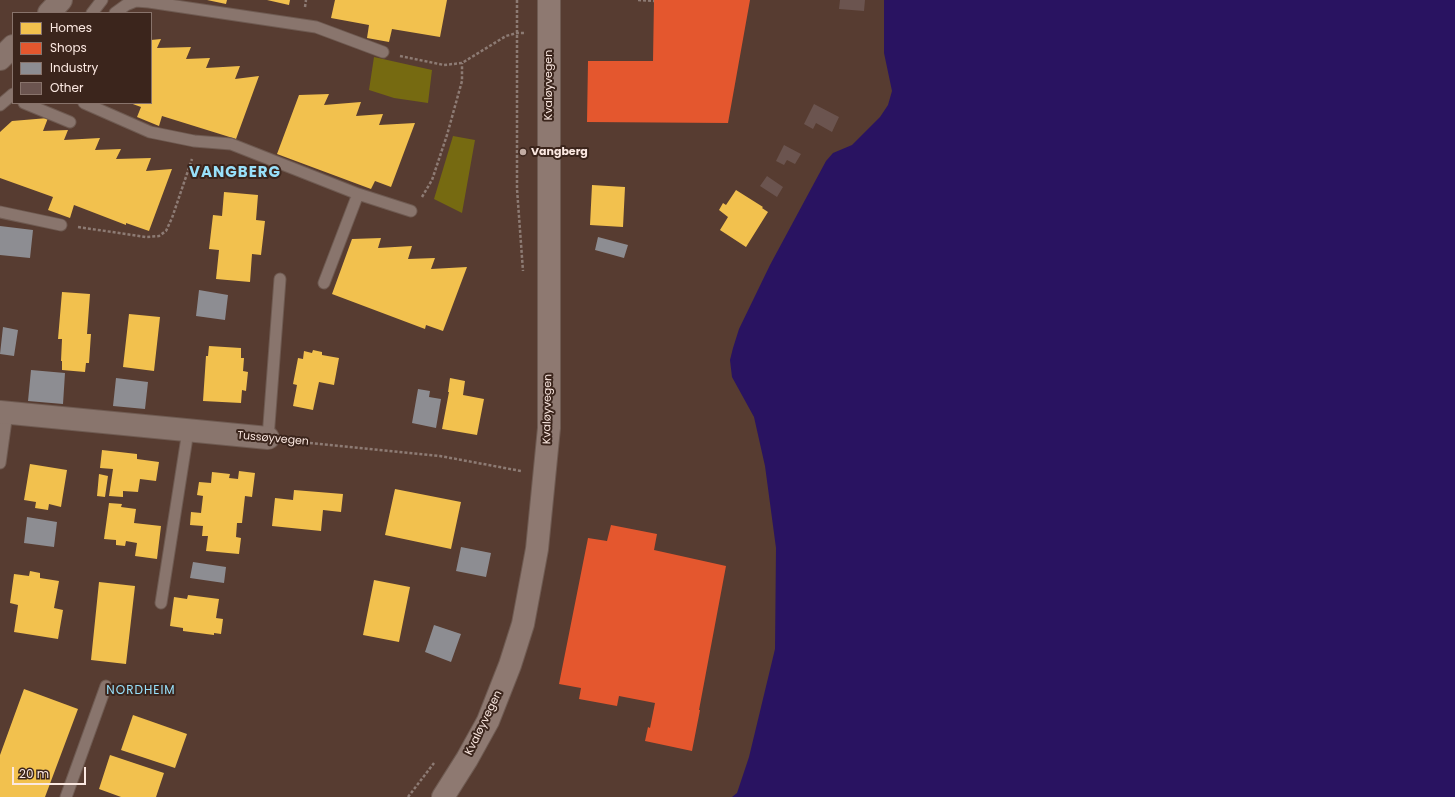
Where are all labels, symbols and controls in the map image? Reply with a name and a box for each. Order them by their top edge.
legend [12,12,152,104]
text: Homes [50,19,92,36]
text: Shops [50,39,87,56]
street label: Kvaløyvegen [542,50,556,120]
text: Industry [50,59,98,76]
text: Other [50,79,83,96]
place label: Vangberg [531,145,588,159]
marker: Vangberg [518,147,528,157]
district label: VANGBERG [189,164,281,182]
street label: Kvaløyvegen [541,374,555,444]
street label: Tussøyvegen [237,429,309,449]
district label: NORDHEIM [106,684,176,698]
street label: Kvaløyvegen [463,688,505,758]
scale bar [14,759,88,785]
text: 20 m [19,765,49,782]

